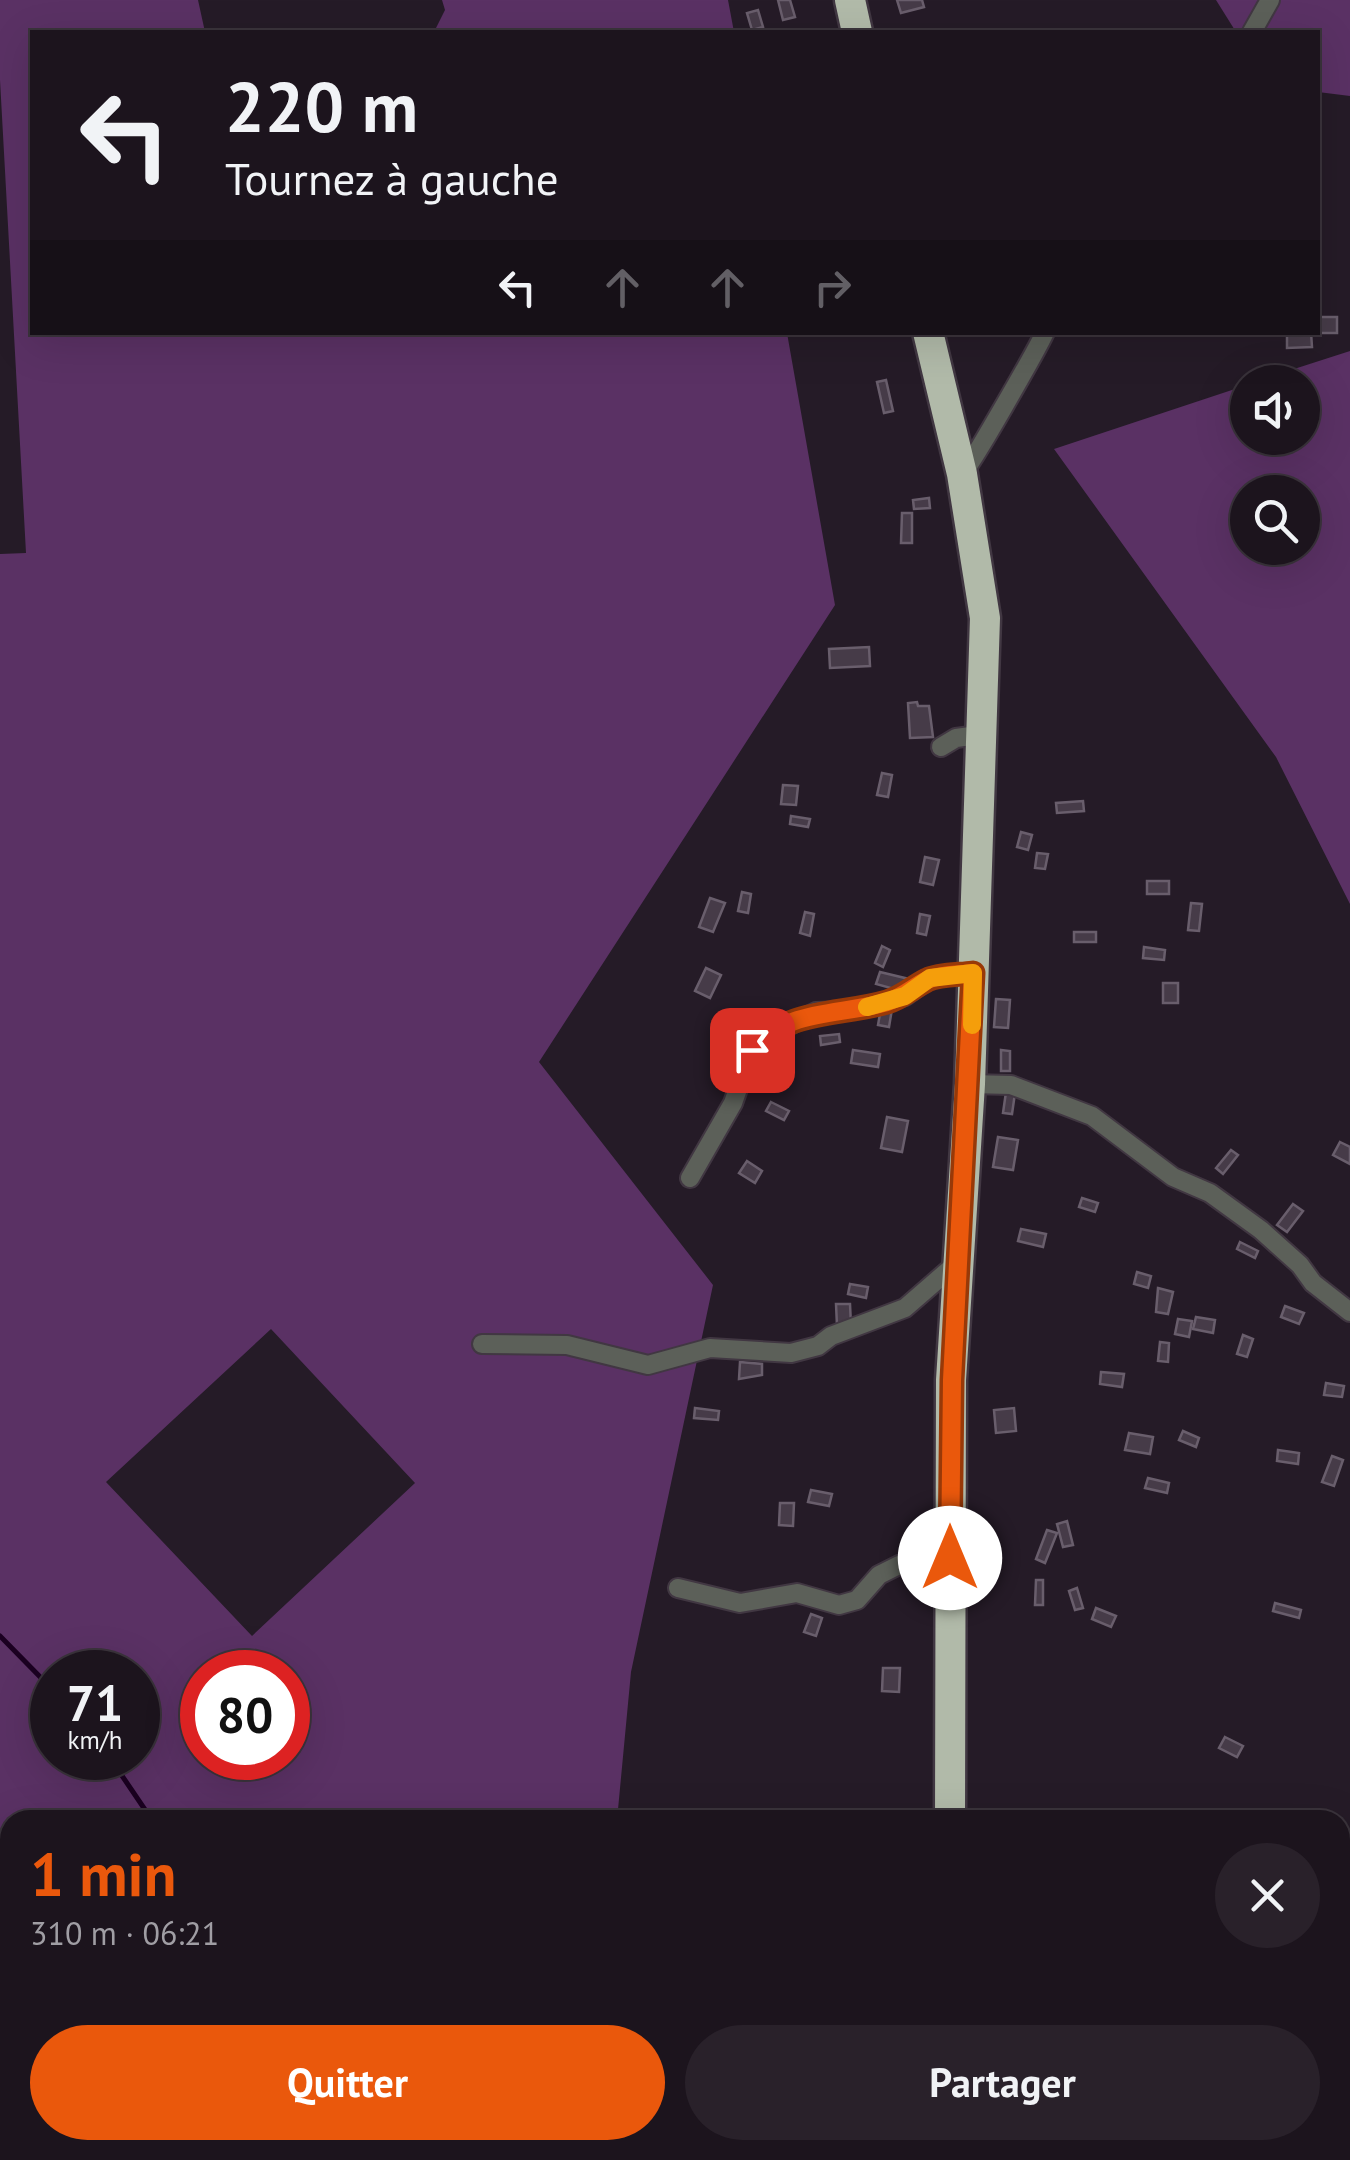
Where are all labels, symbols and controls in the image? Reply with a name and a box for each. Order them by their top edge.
text: 220 m [225,61,418,151]
icon: left [60,70,190,200]
text: Tournez à gauche [225,149,559,207]
icon: left [490,260,545,315]
icon: ahead [595,260,650,315]
icon: ahead [700,260,755,315]
icon: right [805,260,860,315]
map controls [1230,365,1320,565]
button: sound [1230,365,1320,455]
button: search [1230,475,1320,565]
pin [710,1008,795,1093]
icon: arrive [725,1023,780,1078]
position arrow [898,1506,1002,1610]
speed limit sign: 80 [180,1650,310,1780]
text: 71 [67,1670,123,1735]
text: km/h [68,1724,122,1756]
text: 1 min [30,1835,176,1913]
button: close [1215,1843,1320,1948]
text: 310 m · 06:21 [30,1912,219,1954]
button: Quitter [30,2025,665,2140]
button: Partager [685,2025,1320,2140]

